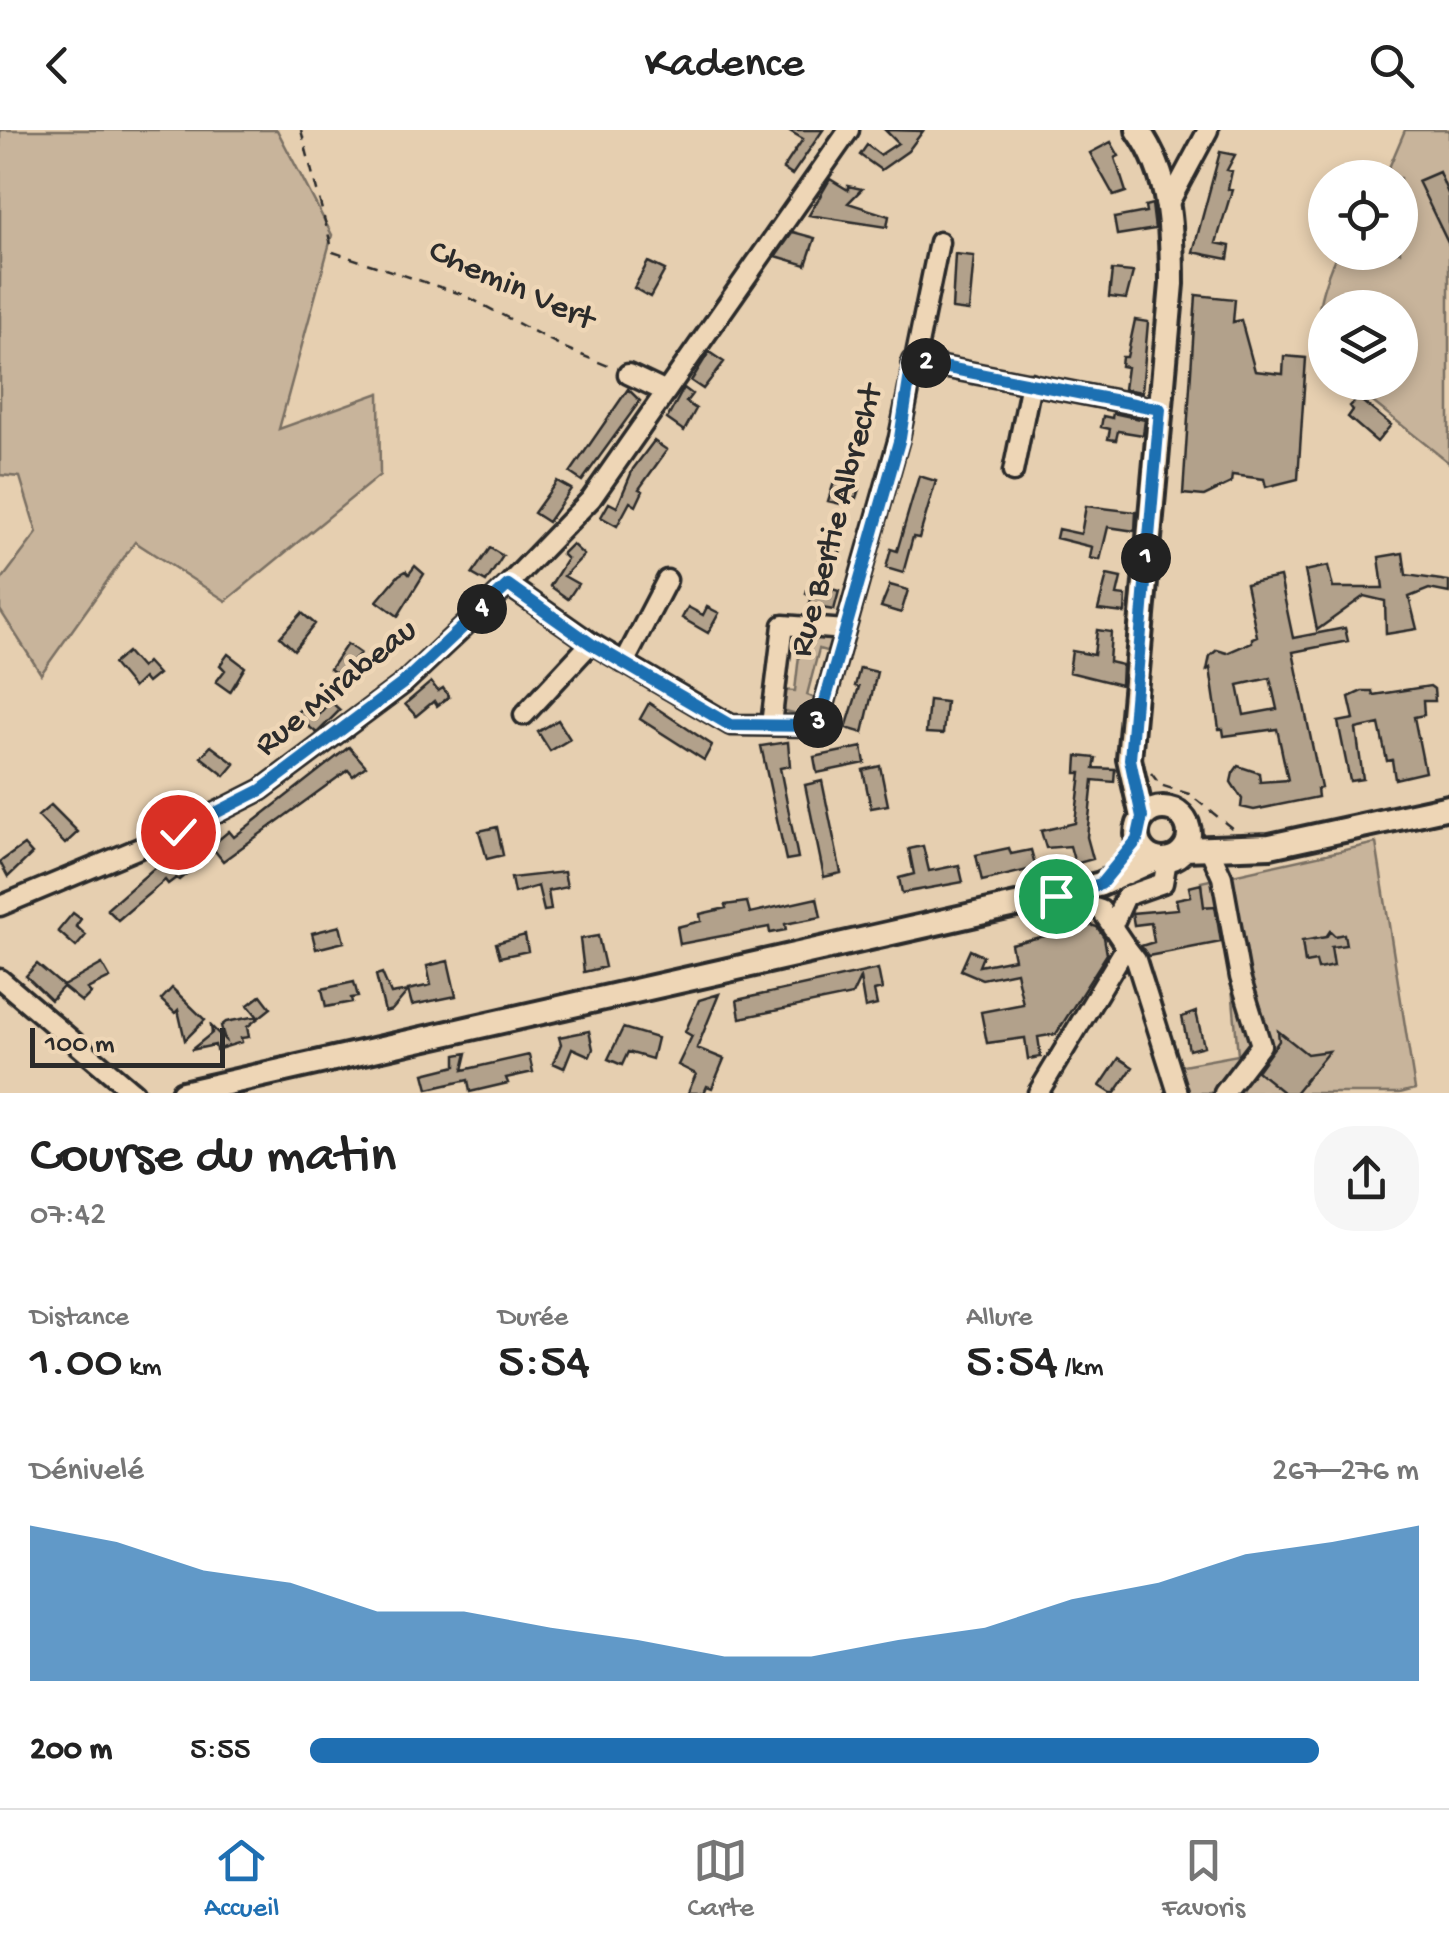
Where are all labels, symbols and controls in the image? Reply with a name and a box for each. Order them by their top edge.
icon: back [30,38,85,93]
icon: search [1364,38,1419,93]
text: Kadence [645,39,804,92]
map controls [1308,160,1418,400]
button: locate [1308,160,1418,270]
street label: Chemin Vert [422,232,603,343]
button: layers [1308,290,1418,400]
pin: 2 [901,338,951,388]
text: 2 [919,346,933,379]
street label: Rue Bertie Albrecht [782,378,895,662]
pin: 1 [1121,533,1171,583]
text: 1 [1140,541,1152,574]
pin: 4 [457,584,507,634]
text: 4 [475,592,489,625]
street label: Rue Mirabeau [247,611,427,767]
pin: 3 [793,698,843,748]
text: 3 [811,706,825,739]
pin [136,790,221,875]
icon: check [151,805,206,860]
pin [1014,854,1099,939]
icon: arrive [1029,869,1084,924]
scale bar [30,1023,225,1068]
text: 100 m [45,1029,115,1062]
button: share [1314,1126,1419,1231]
text: Course du matin [30,1127,396,1191]
text: 07:42 [30,1197,106,1235]
text: Distance [30,1302,129,1335]
text: Durée [498,1302,568,1335]
text: Allure [966,1302,1032,1335]
text: 1.00 [30,1335,123,1394]
text: 5:54 [498,1335,590,1394]
text: 5:54 [966,1335,1058,1394]
text: km [123,1352,162,1385]
text: /km [1058,1352,1104,1385]
text: Dénivelé [30,1453,144,1491]
text: 267–276 m [1272,1453,1419,1491]
text: 200 m [30,1732,112,1770]
text: 5:55 [190,1732,251,1770]
tab: Accueil [204,1833,279,1926]
tab: Carte [687,1833,754,1926]
tab: Favoris [1162,1833,1245,1926]

